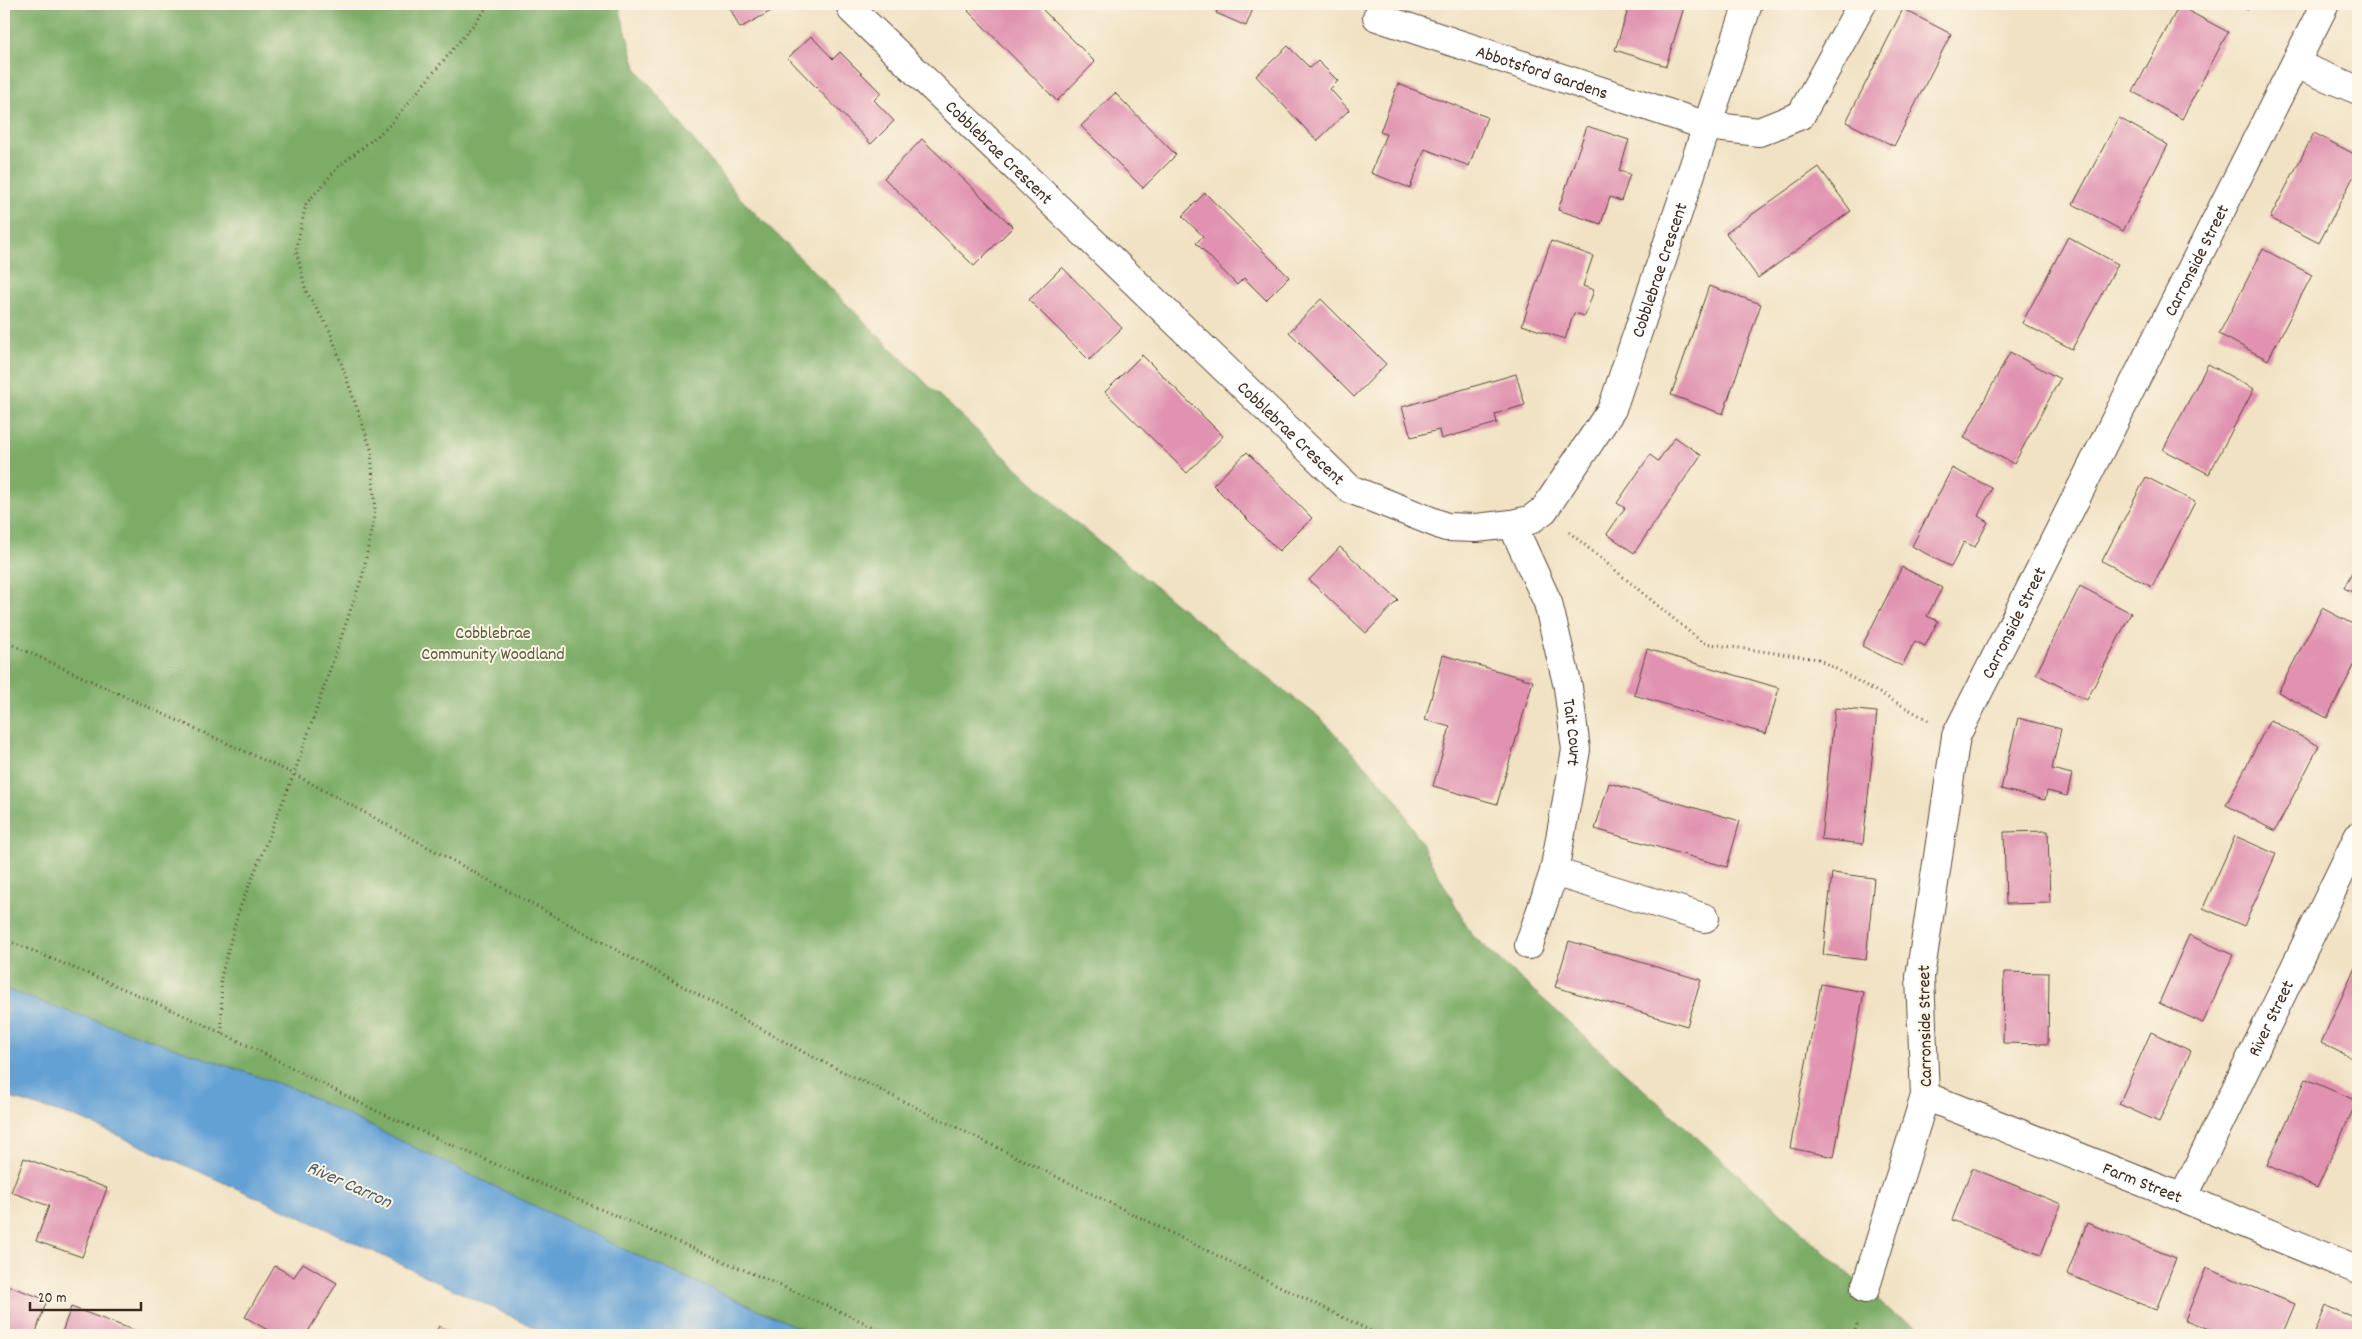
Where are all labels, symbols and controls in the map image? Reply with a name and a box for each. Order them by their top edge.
street label: Abbotsford Gardens [1472,40,1611,107]
street label: Cobblebrae Crescent [938,96,1057,212]
street label: Cobblebrae Crescent [1627,199,1696,341]
street label: Carronside Street [2160,201,2237,321]
street label: Cobblebrae Crescent [1230,377,1349,493]
street label: Carronside Street [1977,563,2054,684]
park label: Cobblebrae Community Woodland [421,622,565,668]
street label: Tait Court [1555,698,1586,768]
street label: Carronside Street [1913,964,1940,1087]
street label: River Street [2243,976,2302,1062]
water label: River Carron [302,1156,396,1217]
street label: Farm Street [2098,1157,2185,1211]
scale bar [30,1279,141,1311]
text: 20 m [38,1288,66,1310]

